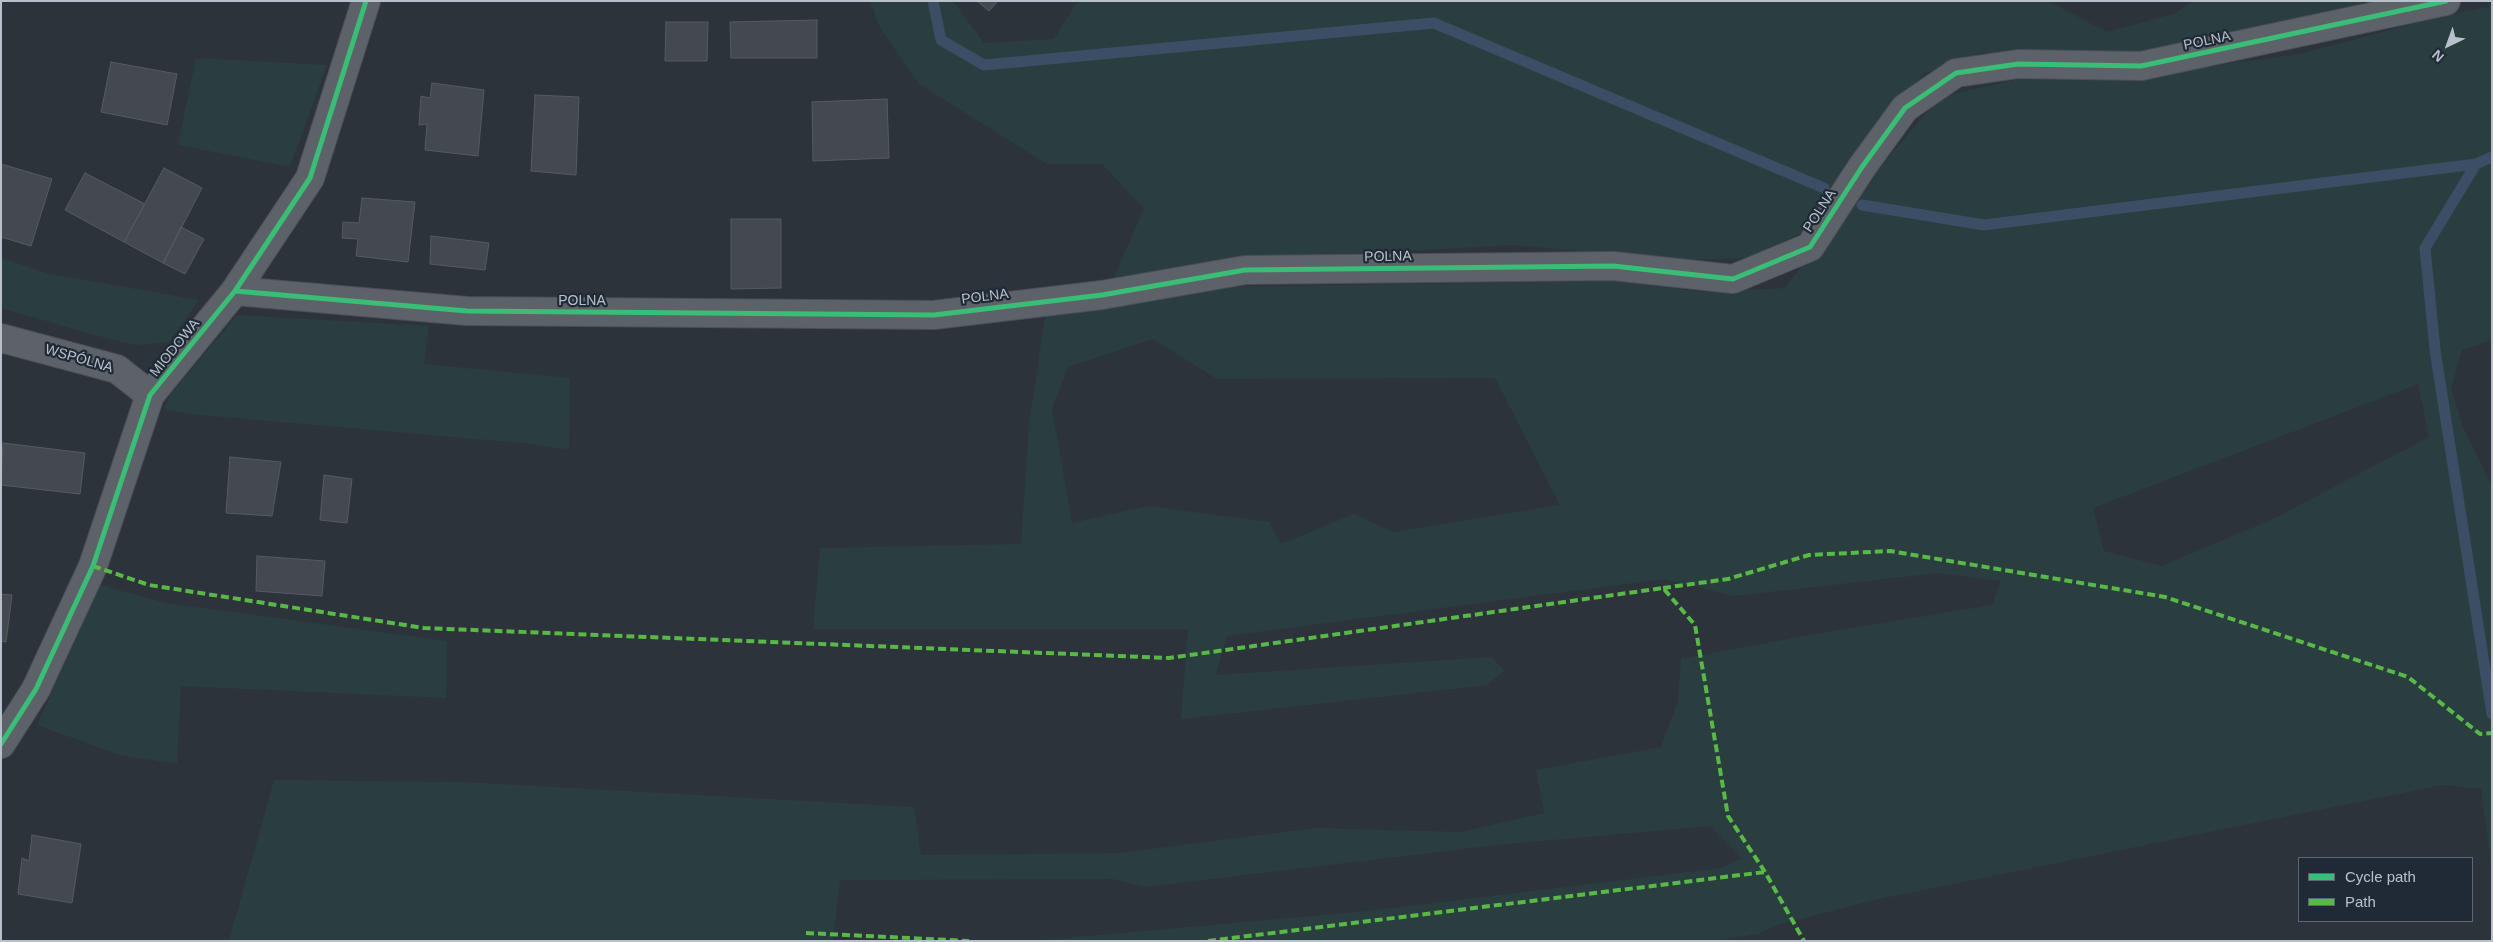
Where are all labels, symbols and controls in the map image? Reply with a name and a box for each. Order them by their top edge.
north arrow [2423,20,2473,70]
street label: POLNA [2182,28,2232,54]
text: N [2429,47,2447,65]
street label: POLNA [1800,187,1840,235]
street label: POLNA [1364,248,1412,266]
street label: POLNA [960,286,1010,308]
street label: POLNA [558,293,606,309]
street label: MIODOWA [147,316,203,380]
street label: WSPÓLNA [43,341,115,377]
legend [2298,857,2473,922]
text: Cycle path [2345,868,2416,885]
text: Path [2345,893,2376,910]

